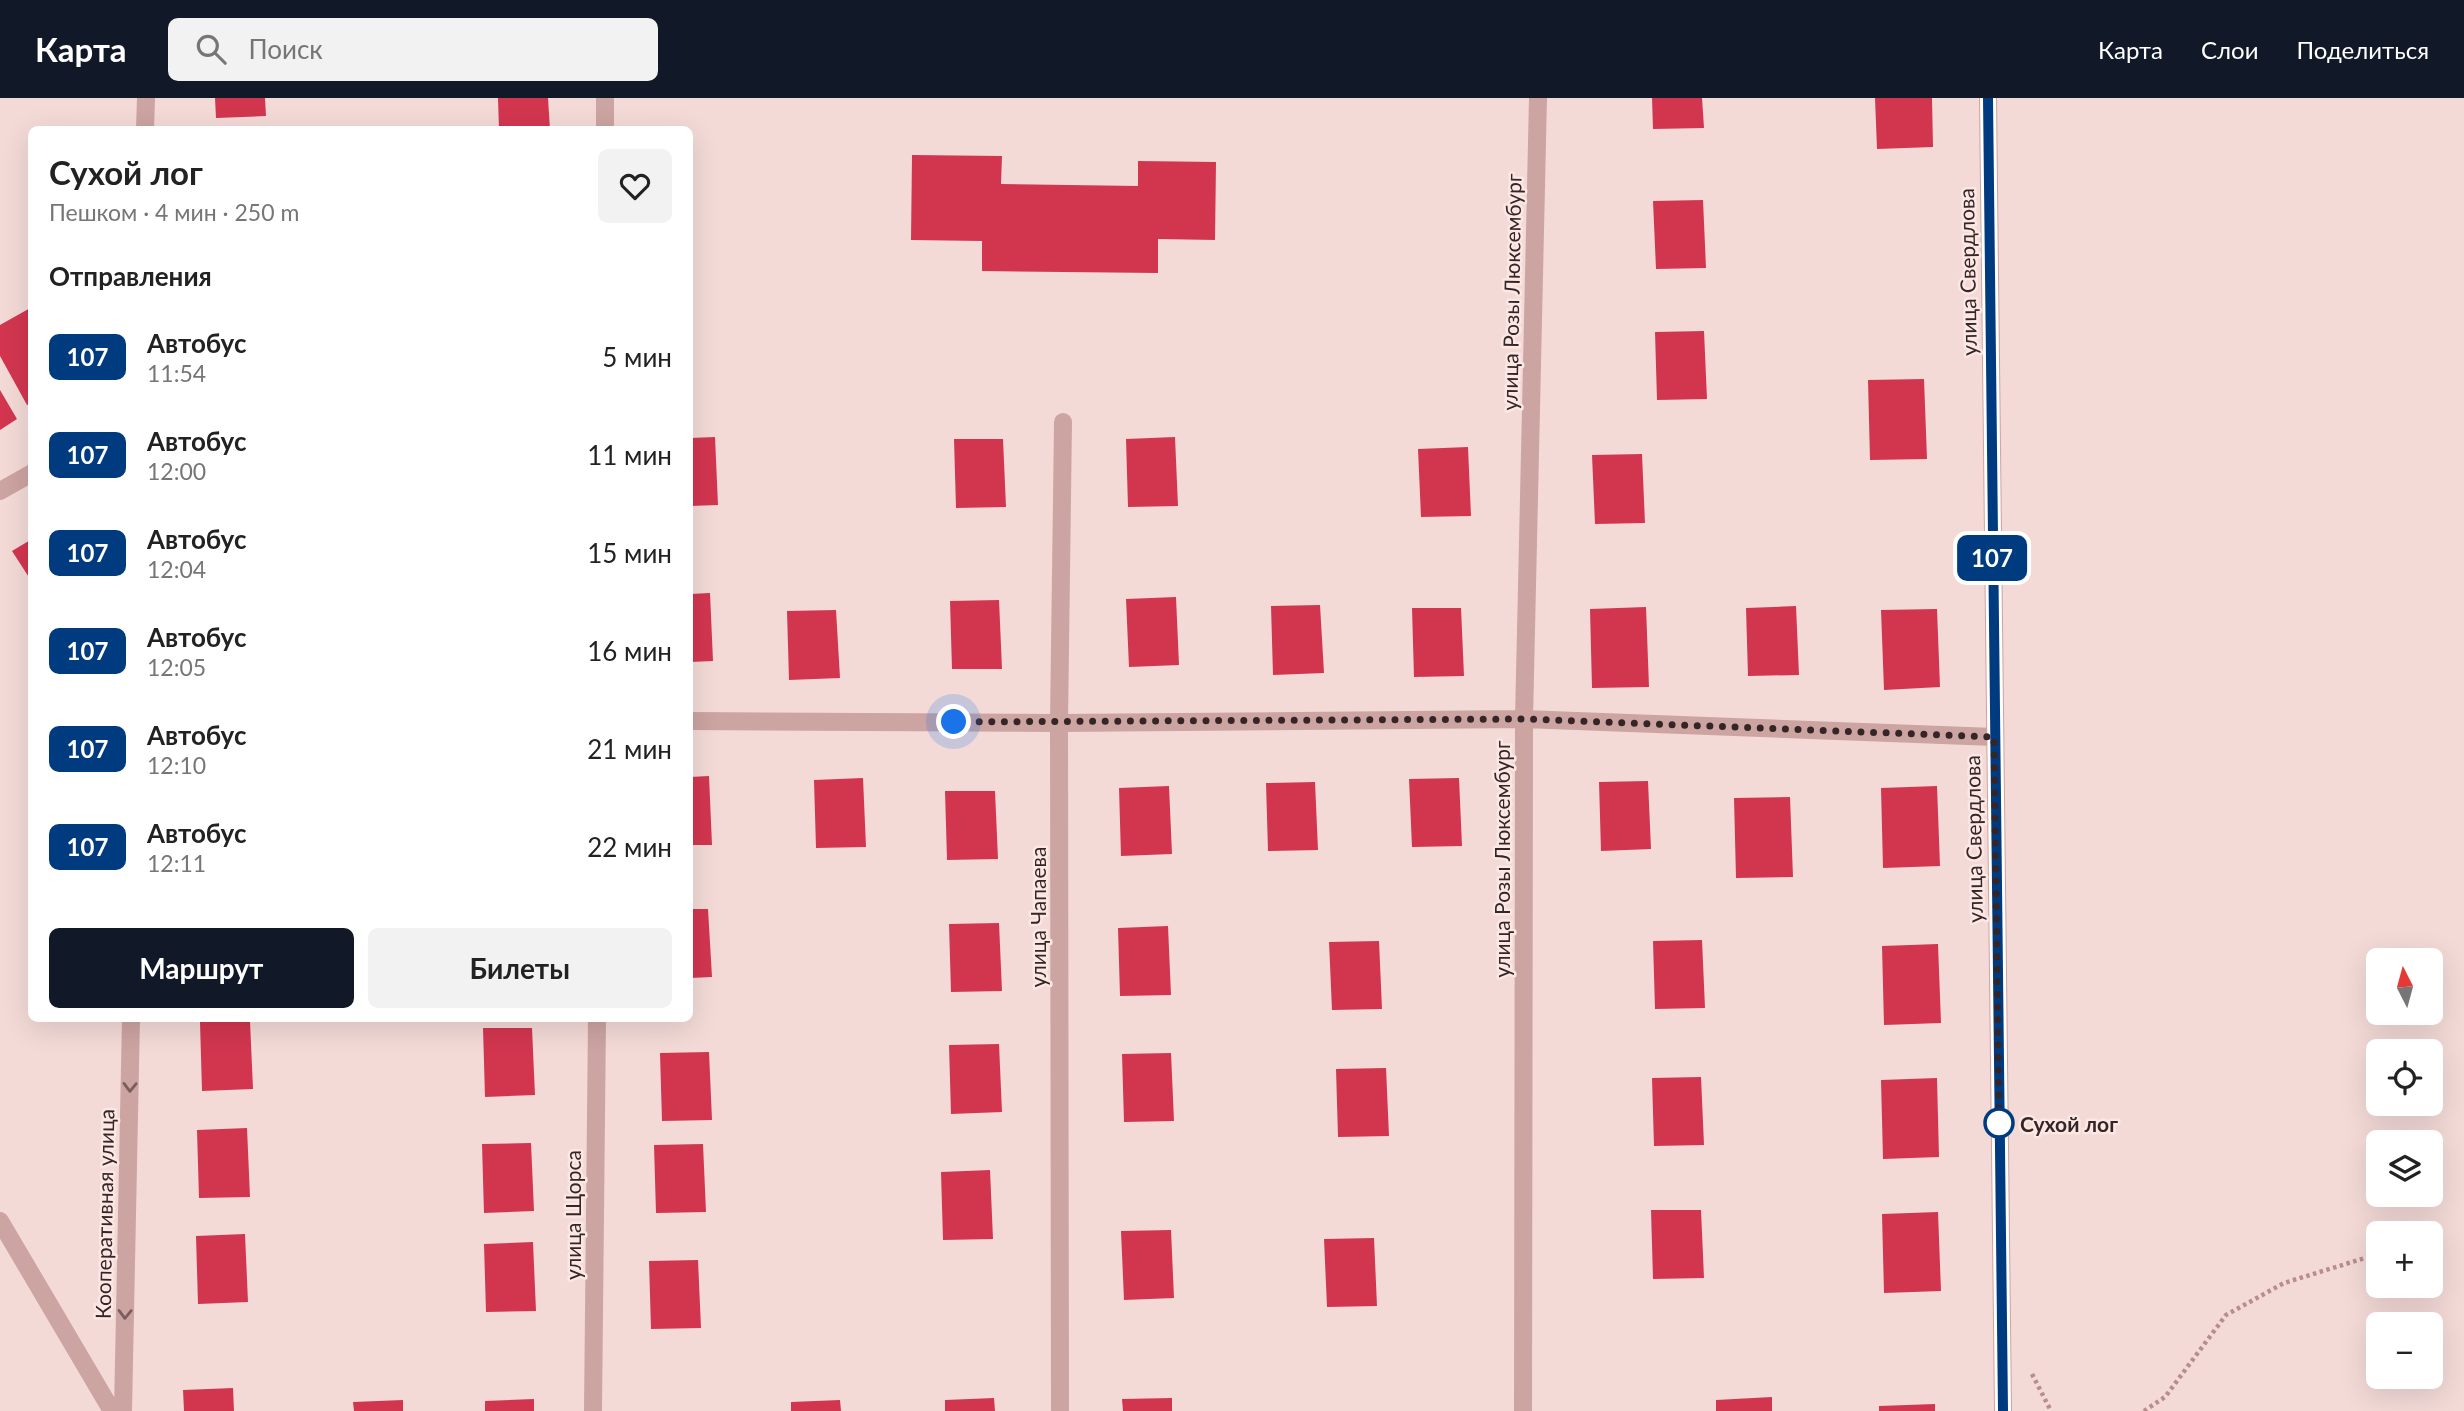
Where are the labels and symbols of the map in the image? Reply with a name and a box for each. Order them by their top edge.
street label: улица Розы Люксембург [1496,173,1526,411]
street label: улица Свердлова [1953,188,1981,356]
line badge: 107 [1952,535,2032,581]
your location [936,704,971,739]
street label: улица Розы Люксембург [1489,740,1514,978]
street label: улица Свердлова [1959,755,1987,923]
street label: улица Чапаева [1025,847,1050,987]
north arrow [2366,948,2443,1026]
one-way arrow [122,1081,137,1092]
marker: Сухой лог [1984,1108,2014,1138]
street label: Кооперативная улица [90,1109,118,1319]
place label: Сухой лог [2020,1111,2118,1136]
street label: улица Щорса [560,1150,585,1280]
one-way arrow [117,1309,133,1320]

